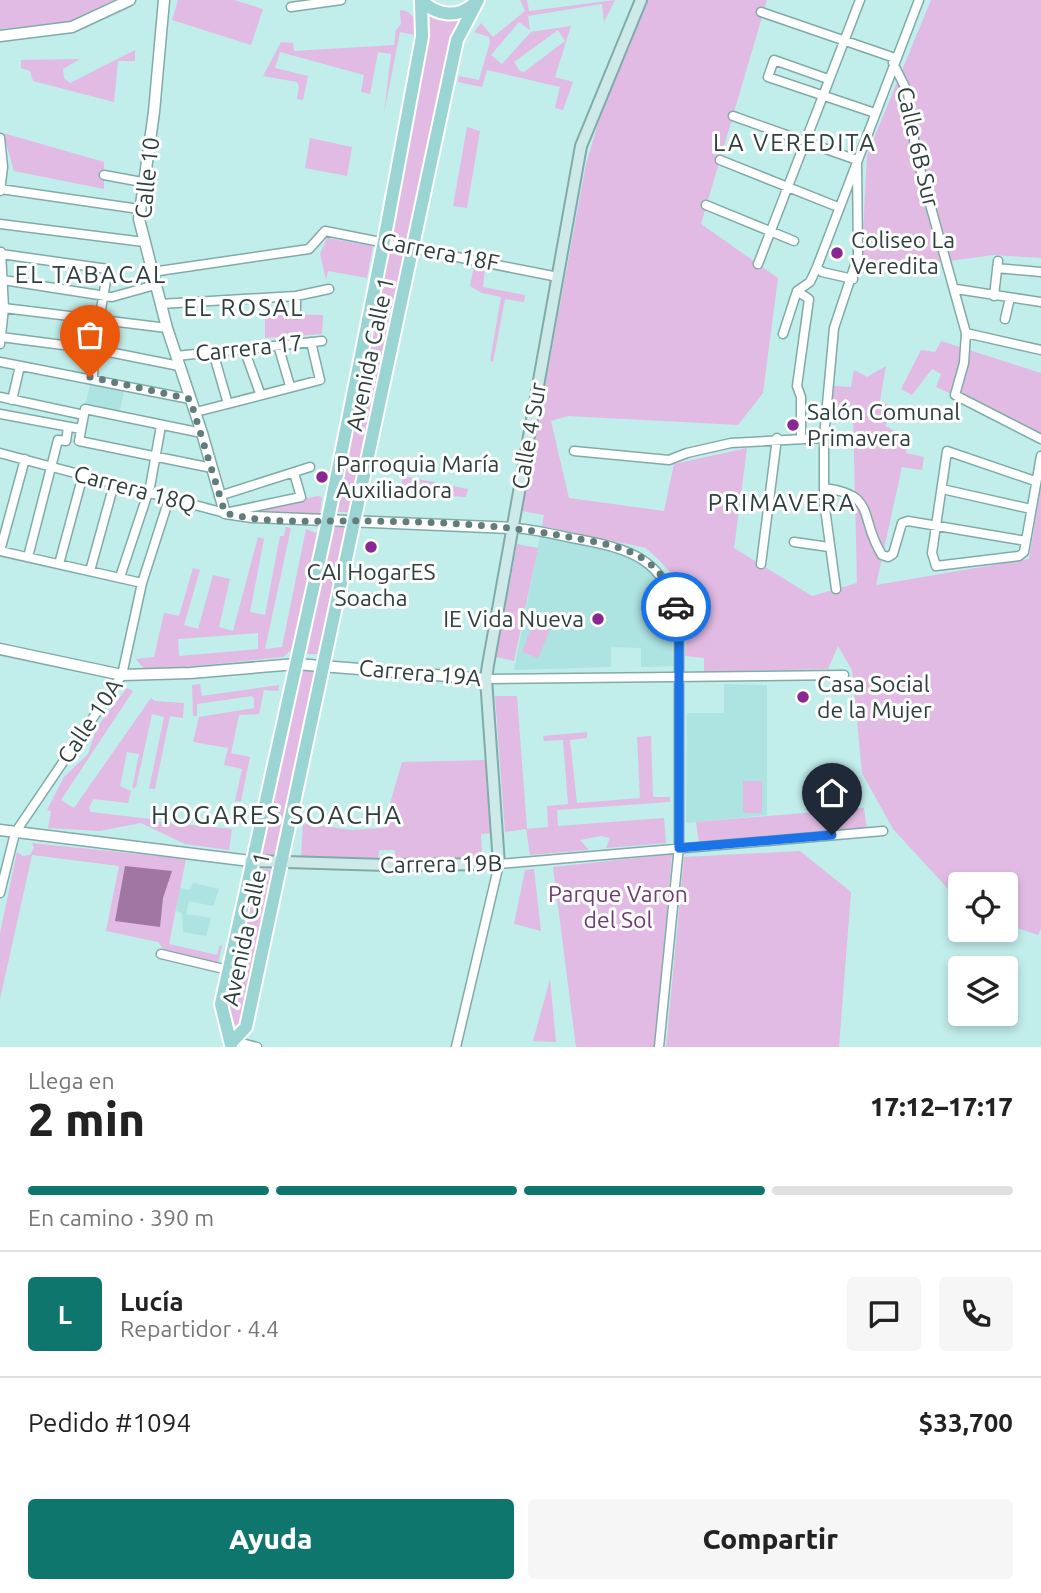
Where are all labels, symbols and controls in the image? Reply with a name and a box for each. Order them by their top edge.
street label: Calle 6B Sur [893,84,945,210]
district label: LA VEREDITA [713,129,877,156]
street label: Calle 10 [130,136,163,220]
place label: Coliseo La Veredita [851,227,955,278]
street label: Carrera 18F [379,228,501,275]
marker: Coliseo La Veredita [829,245,845,261]
district label: EL TABACAL [15,261,167,288]
street label: Avenida Calle 1 [341,275,398,433]
district label: EL ROSAL [183,294,305,321]
pin [60,305,120,377]
icon: bag [71,316,109,354]
street label: Carrera 17 [194,329,304,366]
street label: Calle 4 Sur [507,380,550,491]
place label: Salón Comunal Primavera [807,399,960,450]
marker: Salón Comunal Primavera [785,417,801,433]
place label: Parroquia María Auxiliadora [336,451,499,502]
street label: Carrera 18Q [71,460,199,517]
marker: Parroquia María Auxiliadora [314,469,330,485]
district label: PRIMAVERA [708,489,856,516]
marker: CAI HogarES Soacha [363,539,379,555]
place label: CAI HogarES Soacha [307,559,435,610]
courier [641,572,711,642]
icon: car [657,588,695,626]
place label: IE Vida Nueva [443,606,584,631]
marker: IE Vida Nueva [590,611,606,627]
street label: Carrera 19A [358,655,482,690]
place label: Casa Social de la Mujer [817,671,932,722]
street label: Calle 10A [52,674,127,768]
marker: Casa Social de la Mujer [795,689,811,705]
pin [802,763,862,835]
icon: home [813,774,851,812]
district label: HOGARES SOACHA [151,800,403,829]
street label: Avenida Calle 1 [217,850,274,1008]
street label: Carrera 19B [380,850,502,877]
map controls [948,872,1018,1026]
button: locate [948,872,1018,942]
park label: Parque Varon del Sol [548,881,688,932]
button: layers [948,956,1018,1026]
text: Llega en [28,1068,115,1093]
text: 17:12–17:17 [870,1092,1013,1121]
text: 2 min [28,1093,145,1145]
text: En camino · 390 m [28,1205,214,1230]
button: chat [847,1277,921,1351]
button: phone [939,1277,1013,1351]
text: Lucía [120,1287,184,1316]
text: L [58,1300,72,1329]
text: Repartidor · 4.4 [120,1316,279,1341]
text: Pedido #1094 [28,1408,191,1437]
text: $33,700 [919,1408,1013,1437]
button: Ayuda [28,1499,514,1579]
button: Compartir [528,1499,1013,1579]

